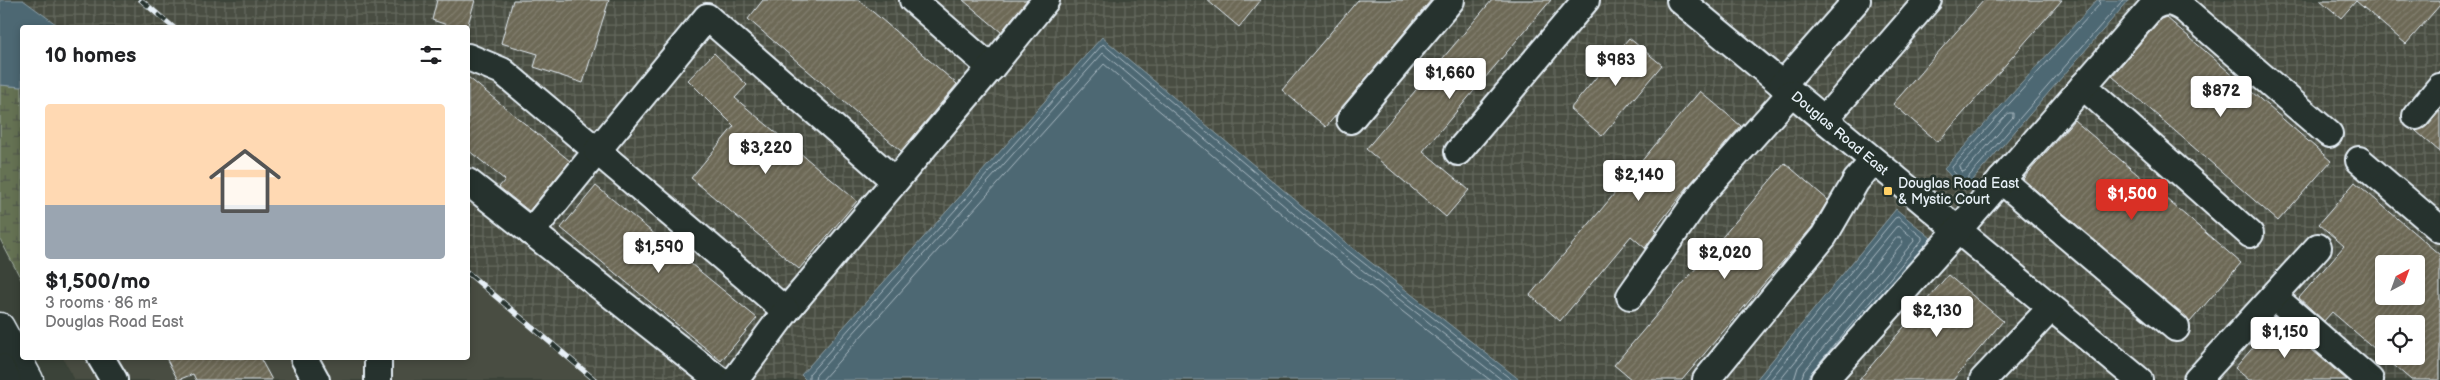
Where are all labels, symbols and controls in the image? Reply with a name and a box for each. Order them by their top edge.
icon: filters [417,41,445,69]
text: 10 homes [45,43,136,68]
pin: $983 [1586,44,1646,87]
text: $983 [1597,51,1635,70]
pin: $1,660 [1409,58,1491,100]
text: $1,660 [1425,64,1475,83]
pin: $872 [2191,76,2251,118]
text: $872 [2202,82,2240,101]
street label: Douglas Road East [1788,88,1892,179]
pin: $3,220 [725,132,807,175]
icon: home [200,136,290,226]
text: $3,220 [740,139,792,158]
pin: $2,140 [1598,160,1680,202]
text: $2,140 [1614,166,1664,185]
place label: Douglas Road East & Mystic Court [1898,175,2020,208]
pin: $1,500 [2091,178,2173,221]
marker: Douglas Road East & Mystic Court [1882,185,1894,197]
text: $1,500 [2107,185,2157,204]
pin: $1,590 [618,232,700,274]
text: $1,590 [634,238,684,257]
pin: $2,020 [1684,238,1766,280]
text: $2,020 [1699,244,1751,263]
north arrow [2375,255,2425,305]
map controls [2375,255,2425,365]
text: $1,500/mo [45,269,150,294]
text: 3 rooms · 86 m² [45,294,158,313]
pin: $2,130 [1896,296,1978,338]
text: $2,130 [1912,302,1962,321]
text: Douglas Road East [45,313,184,332]
button: locate [2375,315,2425,365]
pin: $1,150 [2244,316,2326,359]
text: $1,150 [2262,323,2308,342]

